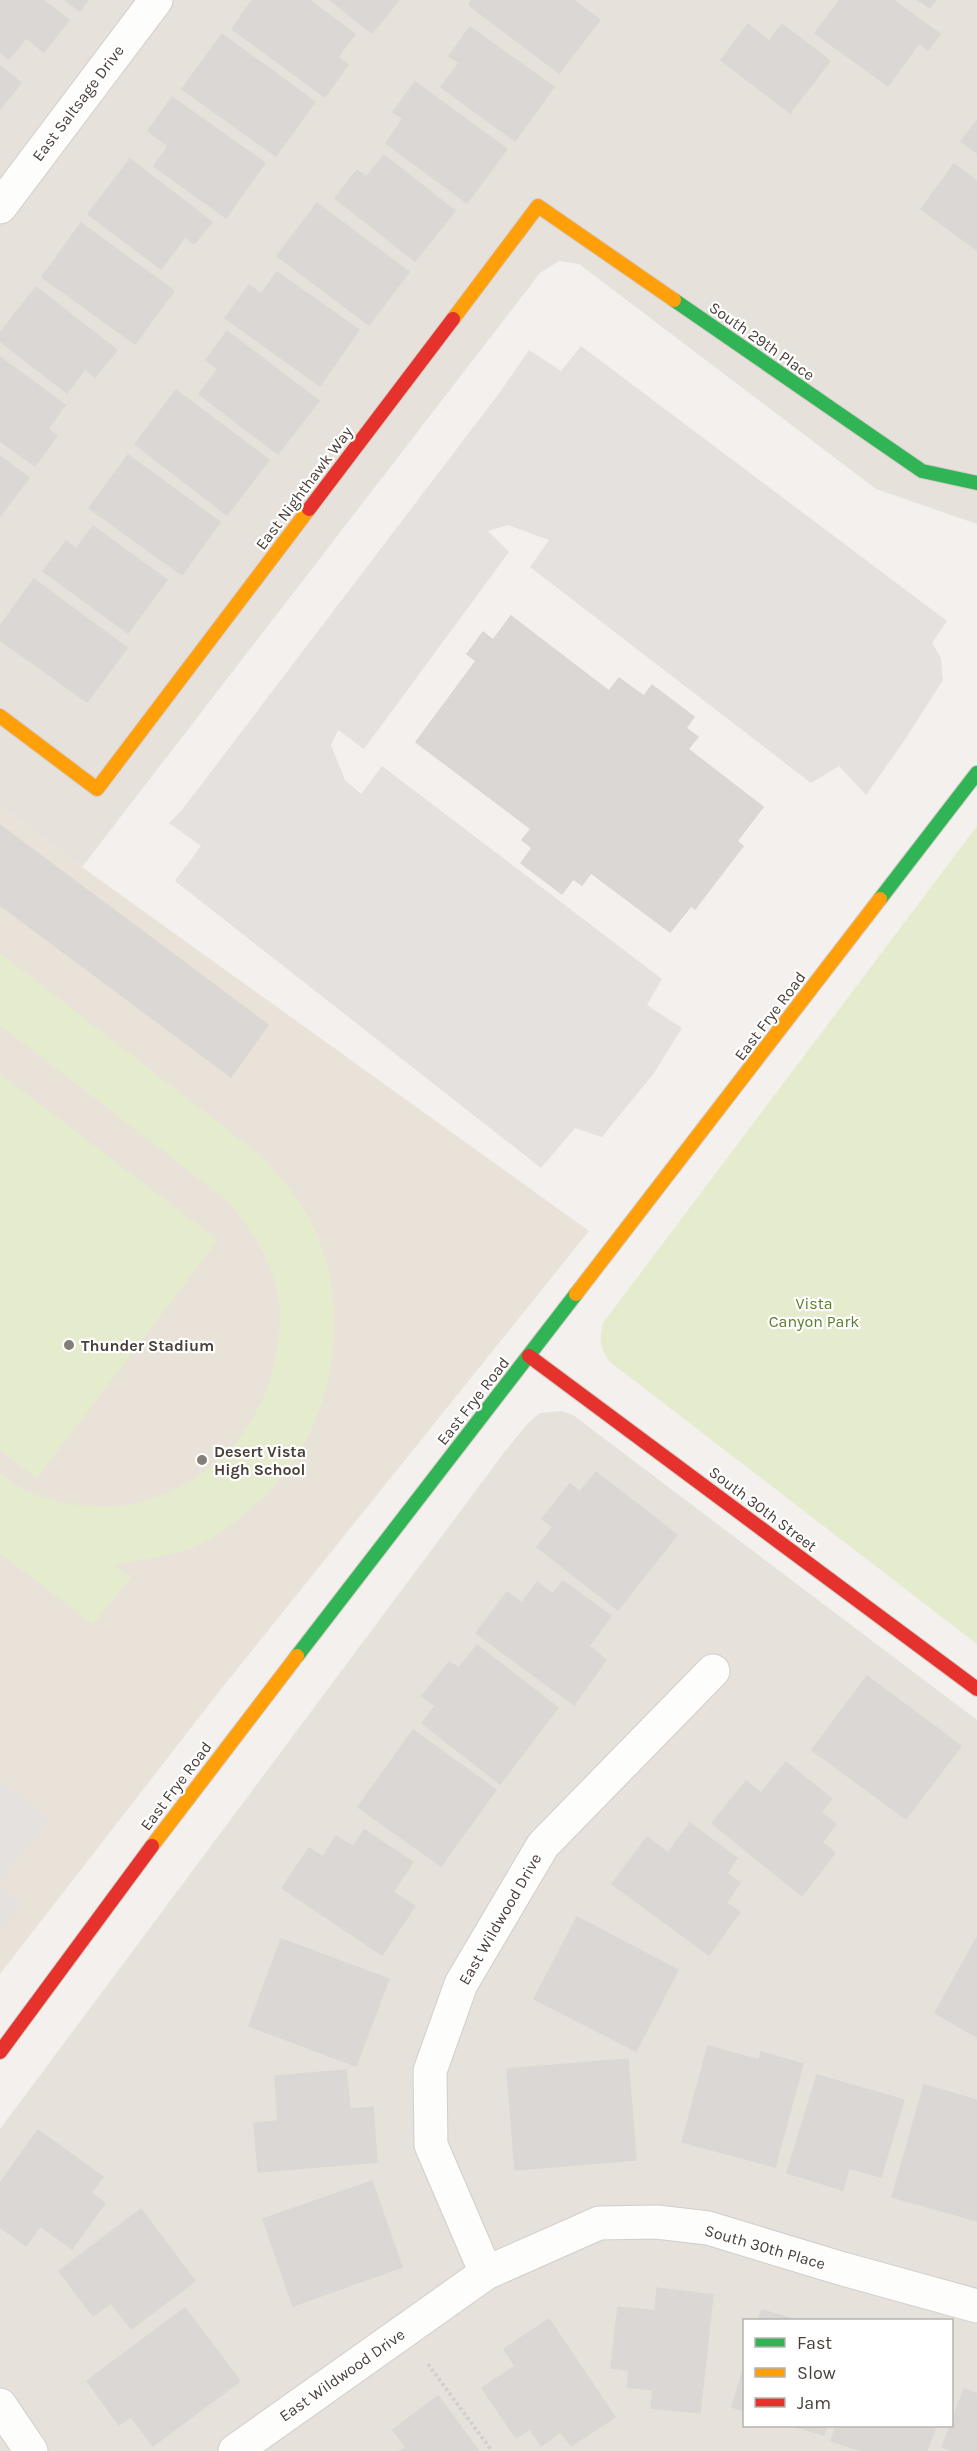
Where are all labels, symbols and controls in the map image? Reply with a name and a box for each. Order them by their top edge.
street label: East Saltsage Drive [28,41,128,165]
street label: South 29th Place [706,298,818,384]
street label: East Nighthawk Way [251,422,357,553]
street label: East Frye Road [730,968,810,1064]
park label: Vista Canyon Park [769,1294,859,1331]
place label: Thunder Stadium [81,1336,214,1355]
marker: Thunder Stadium [62,1338,76,1352]
street label: East Frye Road [433,1353,513,1449]
place label: Desert Vista High School [214,1442,306,1479]
marker: Desert Vista High School [195,1453,209,1467]
street label: South 30th Street [705,1462,821,1556]
street label: East Frye Road [136,1738,216,1834]
street label: East Wildwood Drive [455,1850,545,1988]
street label: South 30th Place [702,2221,828,2273]
legend [743,2319,953,2427]
street label: East Wildwood Drive [276,2325,408,2425]
text: Fast [797,2332,832,2354]
text: Slow [797,2362,836,2384]
text: Jam [797,2392,831,2414]

